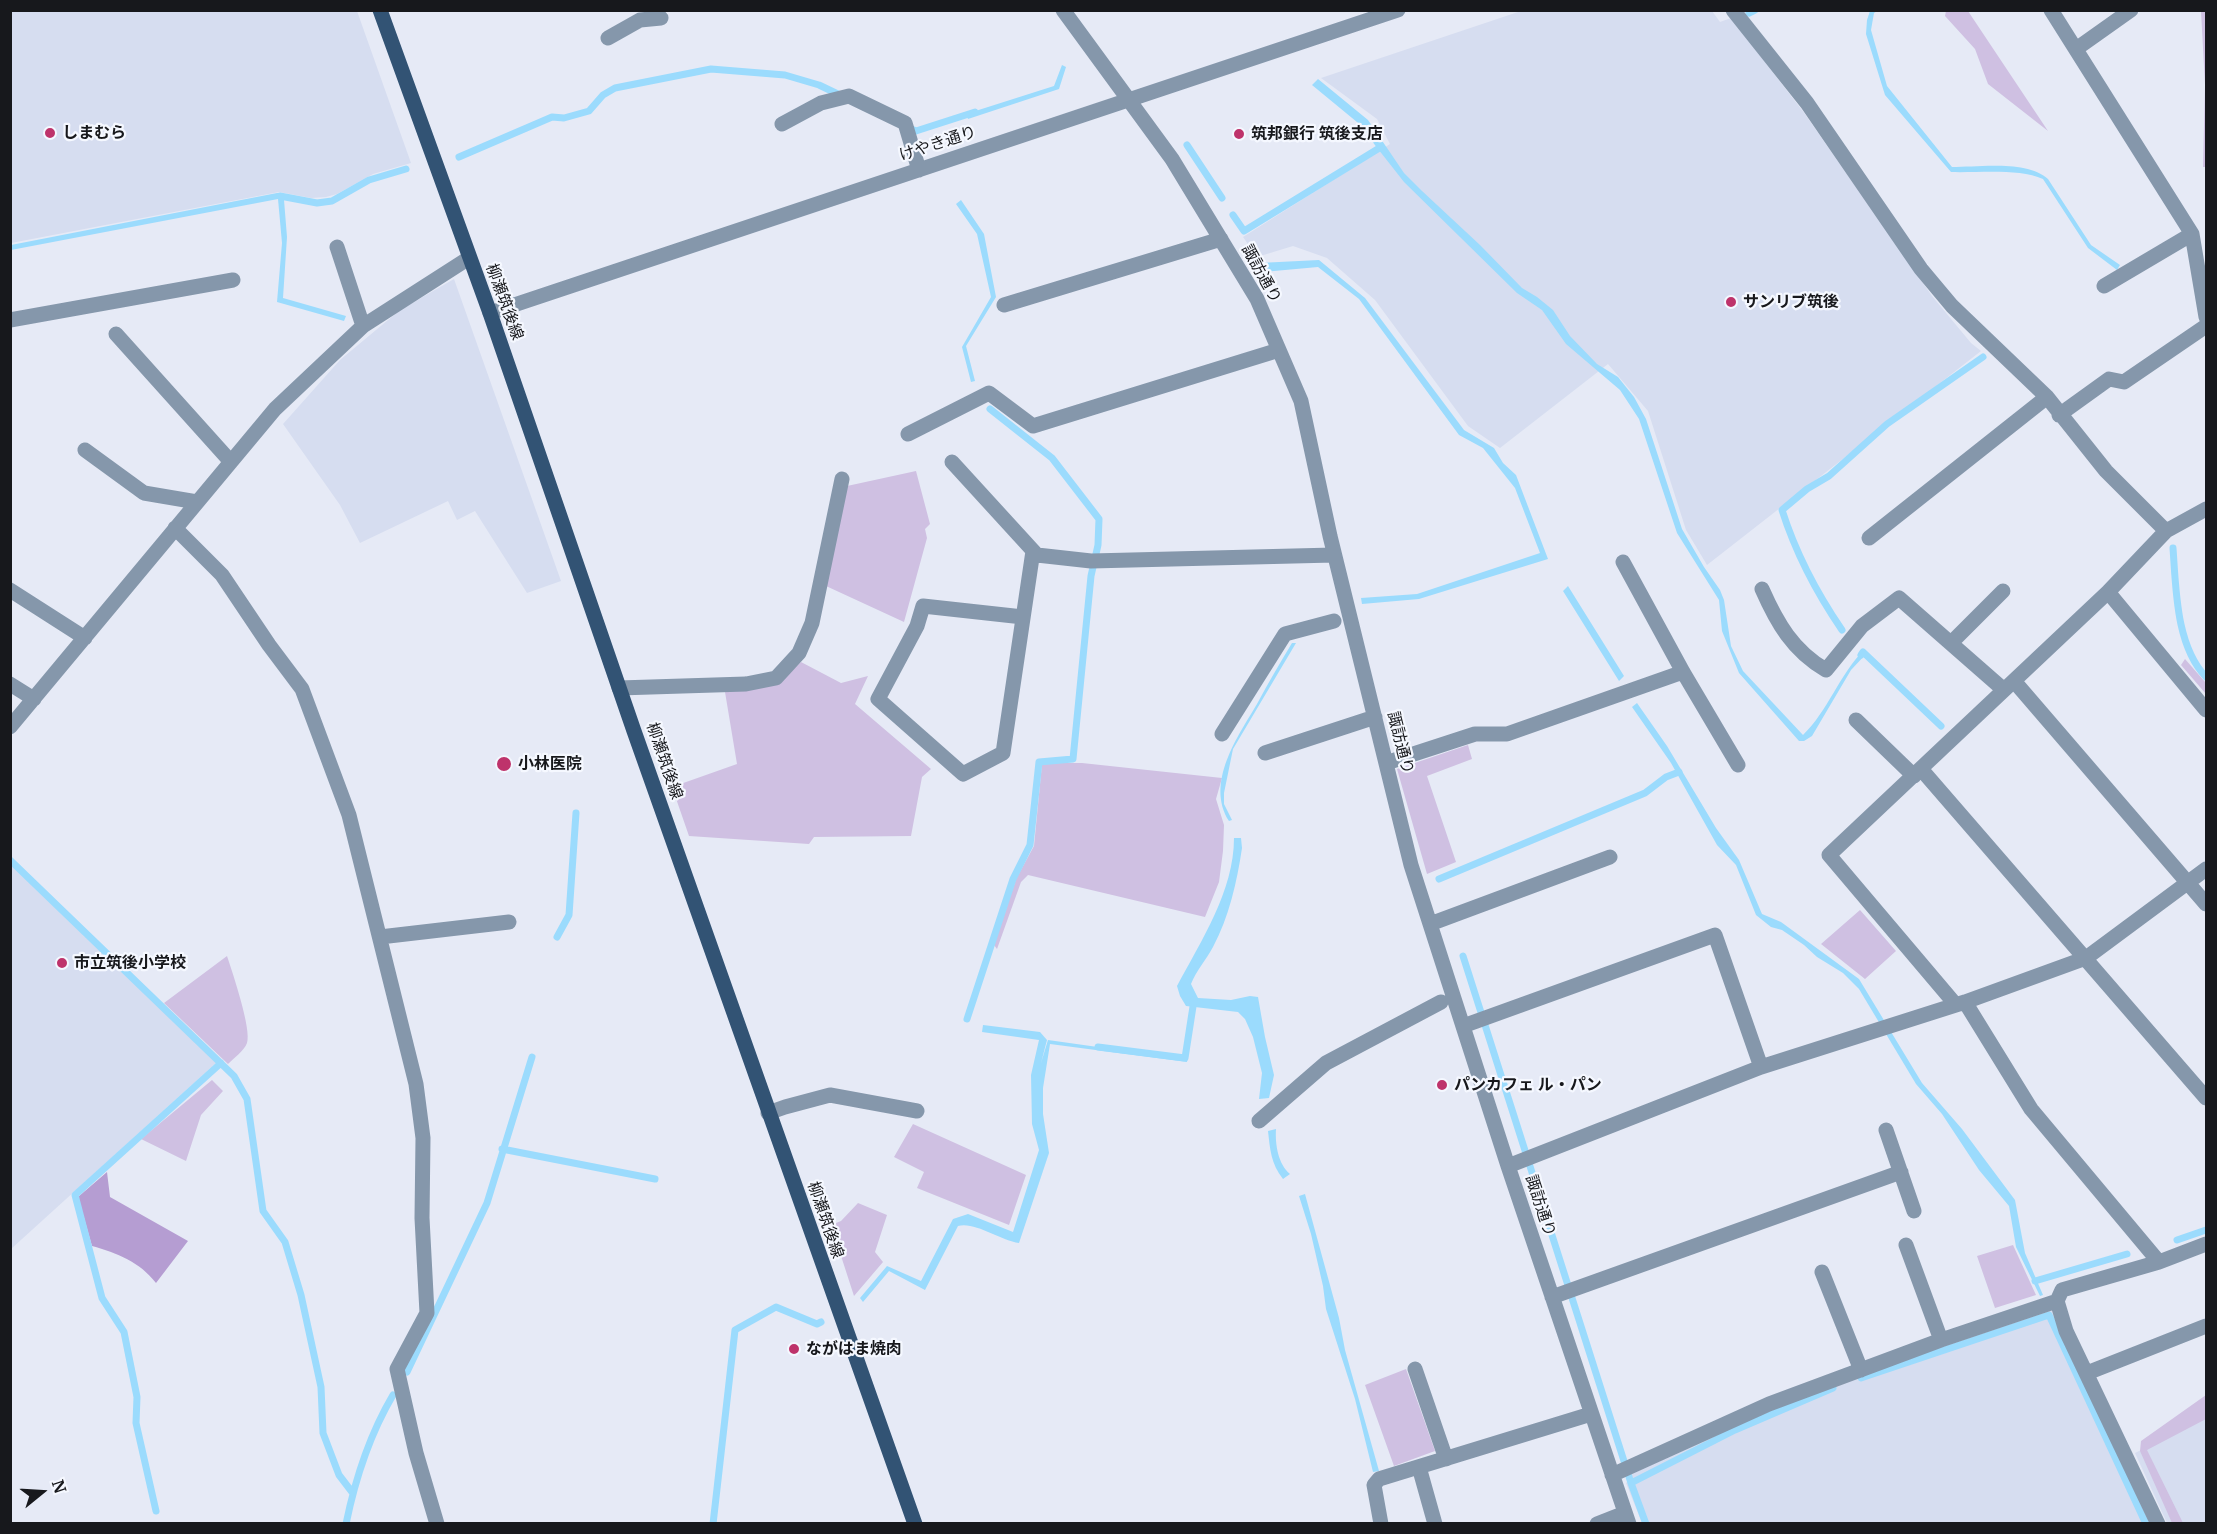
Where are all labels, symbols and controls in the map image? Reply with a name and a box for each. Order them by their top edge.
place label: しまむら [62,123,126,143]
street label: けやき通り [897,123,979,165]
place label: 筑邦銀行 筑後支店 [1251,124,1383,144]
marker: しまむら [43,126,57,140]
marker: 筑邦銀行 筑後支店 [1232,127,1246,141]
street label: 諏訪通り [1237,241,1285,307]
street label: 柳瀬筑後線 [481,261,527,343]
place label: サンリブ筑後 [1743,292,1839,312]
marker: サンリブ筑後 [1724,295,1738,309]
street label: 諏訪通り [1383,710,1417,776]
street label: 柳瀬筑後線 [642,720,686,802]
place label: 小林医院 [518,754,582,774]
marker: 小林医院 [495,755,513,773]
place label: 市立筑後小学校 [74,953,186,973]
marker: 市立筑後小学校 [55,956,69,970]
place label: パンカフェ ル・パン [1454,1075,1602,1095]
marker: パンカフェ ル・パン [1435,1078,1449,1092]
street label: 諏訪通り [1521,1173,1559,1239]
street label: 柳瀬筑後線 [803,1179,847,1261]
place label: ながはま焼肉 [806,1339,902,1359]
marker: ながはま焼肉 [787,1342,801,1356]
north arrow [12,1462,72,1522]
text: N [48,1477,71,1496]

